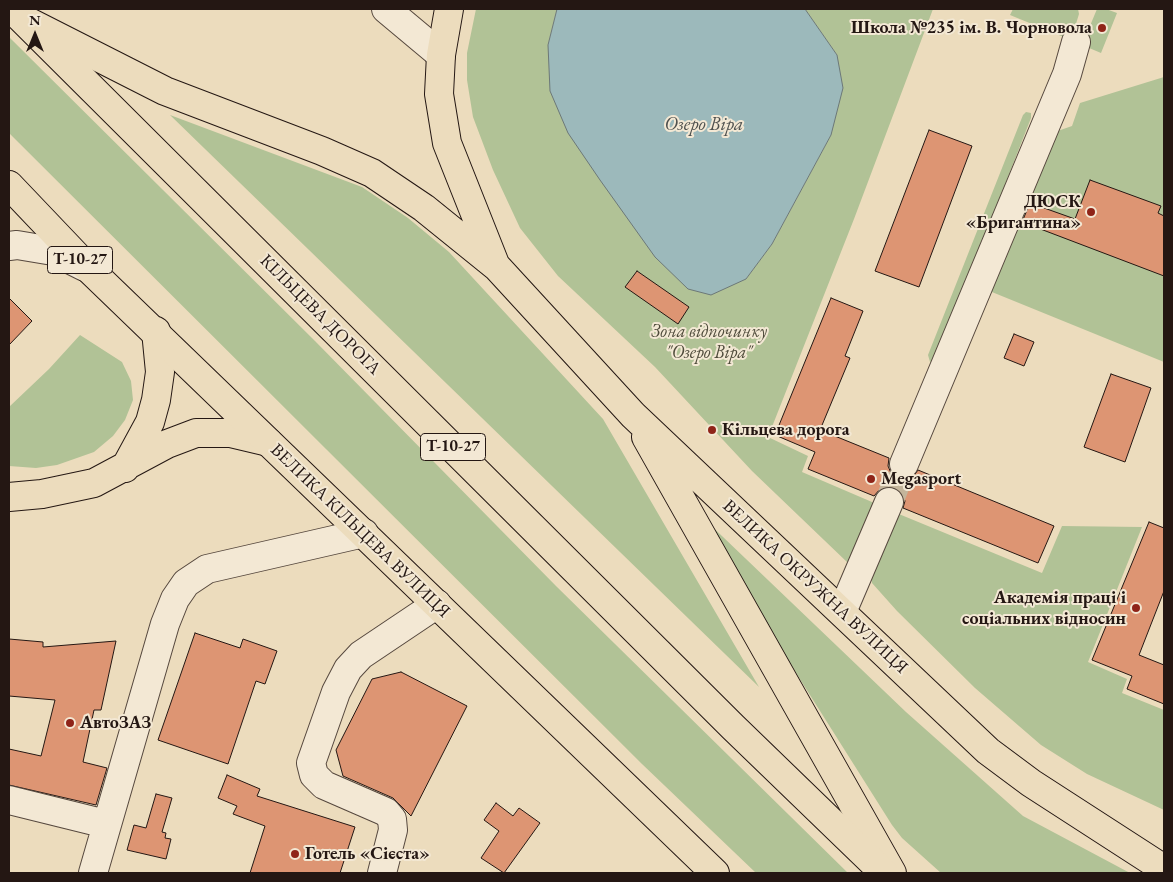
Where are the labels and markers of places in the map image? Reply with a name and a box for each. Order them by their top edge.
place label: Школа №235 ім. В. Чорновола [851,17,1092,39]
marker: Школа №235 ім. В. Чорновола [1096,22,1108,34]
place label: ДЮСК «Бригантина» [966,191,1081,233]
marker: ДЮСК «Бригантина» [1085,206,1097,218]
place label: Кільцева дорога [722,419,850,441]
marker: Кільцева дорога [706,424,718,436]
place label: Megasport [881,468,961,490]
marker: Megasport [865,473,877,485]
place label: Академія праці і соціальних відносин [962,587,1126,630]
marker: Академія праці і соціальних відносин [1130,602,1142,614]
place label: АвтоЗАЗ [80,712,151,734]
marker: АвтоЗАЗ [64,717,76,729]
place label: Готель «Сієста» [305,843,430,865]
marker: Готель «Сієста» [289,848,301,860]

